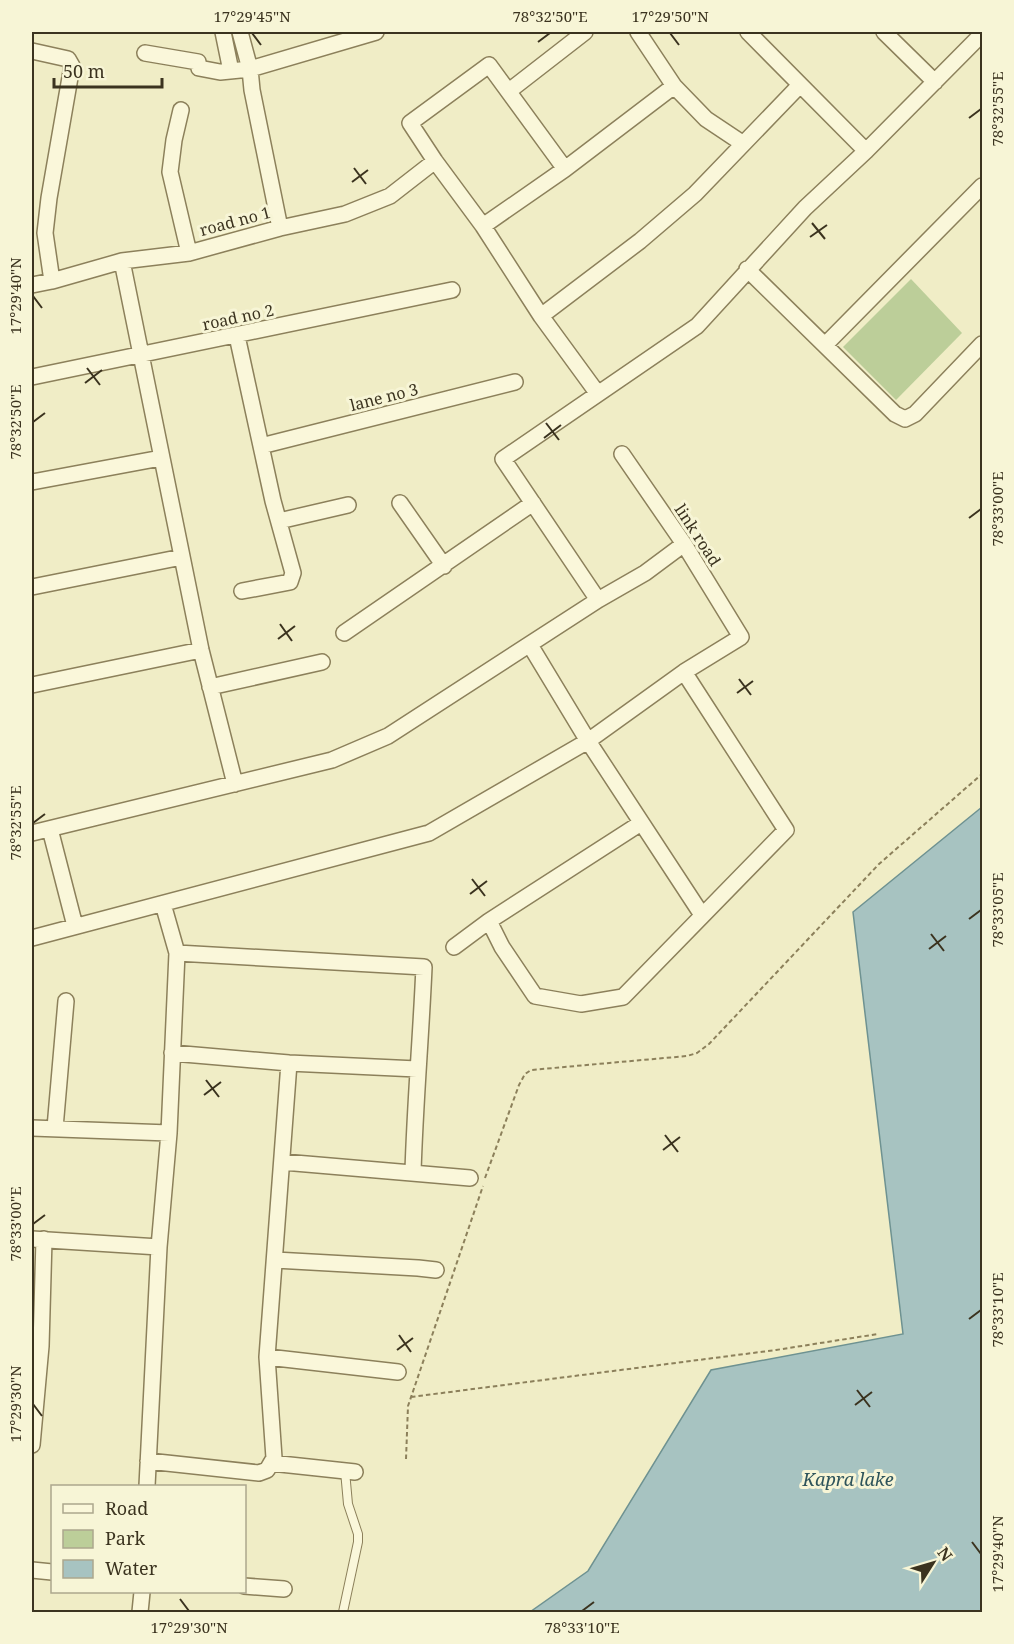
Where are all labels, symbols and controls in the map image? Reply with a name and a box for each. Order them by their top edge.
text: 17°29'45"N [213,6,291,26]
text: 78°32'50"E [512,6,588,26]
text: 17°29'50"N [631,6,709,26]
scale bar [54,51,162,89]
text: 50 m [63,59,105,83]
text: 78°32'55"E [987,71,1007,147]
street label: road no 1 [197,201,273,241]
text: 17°29'40"N [5,257,25,335]
street label: road no 2 [200,299,276,335]
street label: lane no 3 [348,378,421,416]
text: 78°32'50"E [5,384,25,460]
text: 78°33'00"E [987,471,1007,547]
street label: link road [670,500,726,570]
text: 78°32'55"E [5,785,25,861]
text: 78°33'05"E [987,872,1007,948]
text: 78°33'00"E [5,1186,25,1262]
text: 78°33'10"E [987,1272,1007,1348]
text: 17°29'30"N [5,1365,25,1443]
water label: Kapra lake [801,1467,894,1491]
legend [51,1485,246,1593]
text: Road [105,1496,148,1520]
text: 17°29'40"N [987,1515,1007,1593]
text: Park [105,1526,145,1550]
north arrow [903,1533,963,1593]
text: N [932,1542,958,1566]
text: Water [105,1556,158,1580]
text: 17°29'30"N [150,1617,228,1637]
text: 78°33'10"E [544,1617,620,1637]

